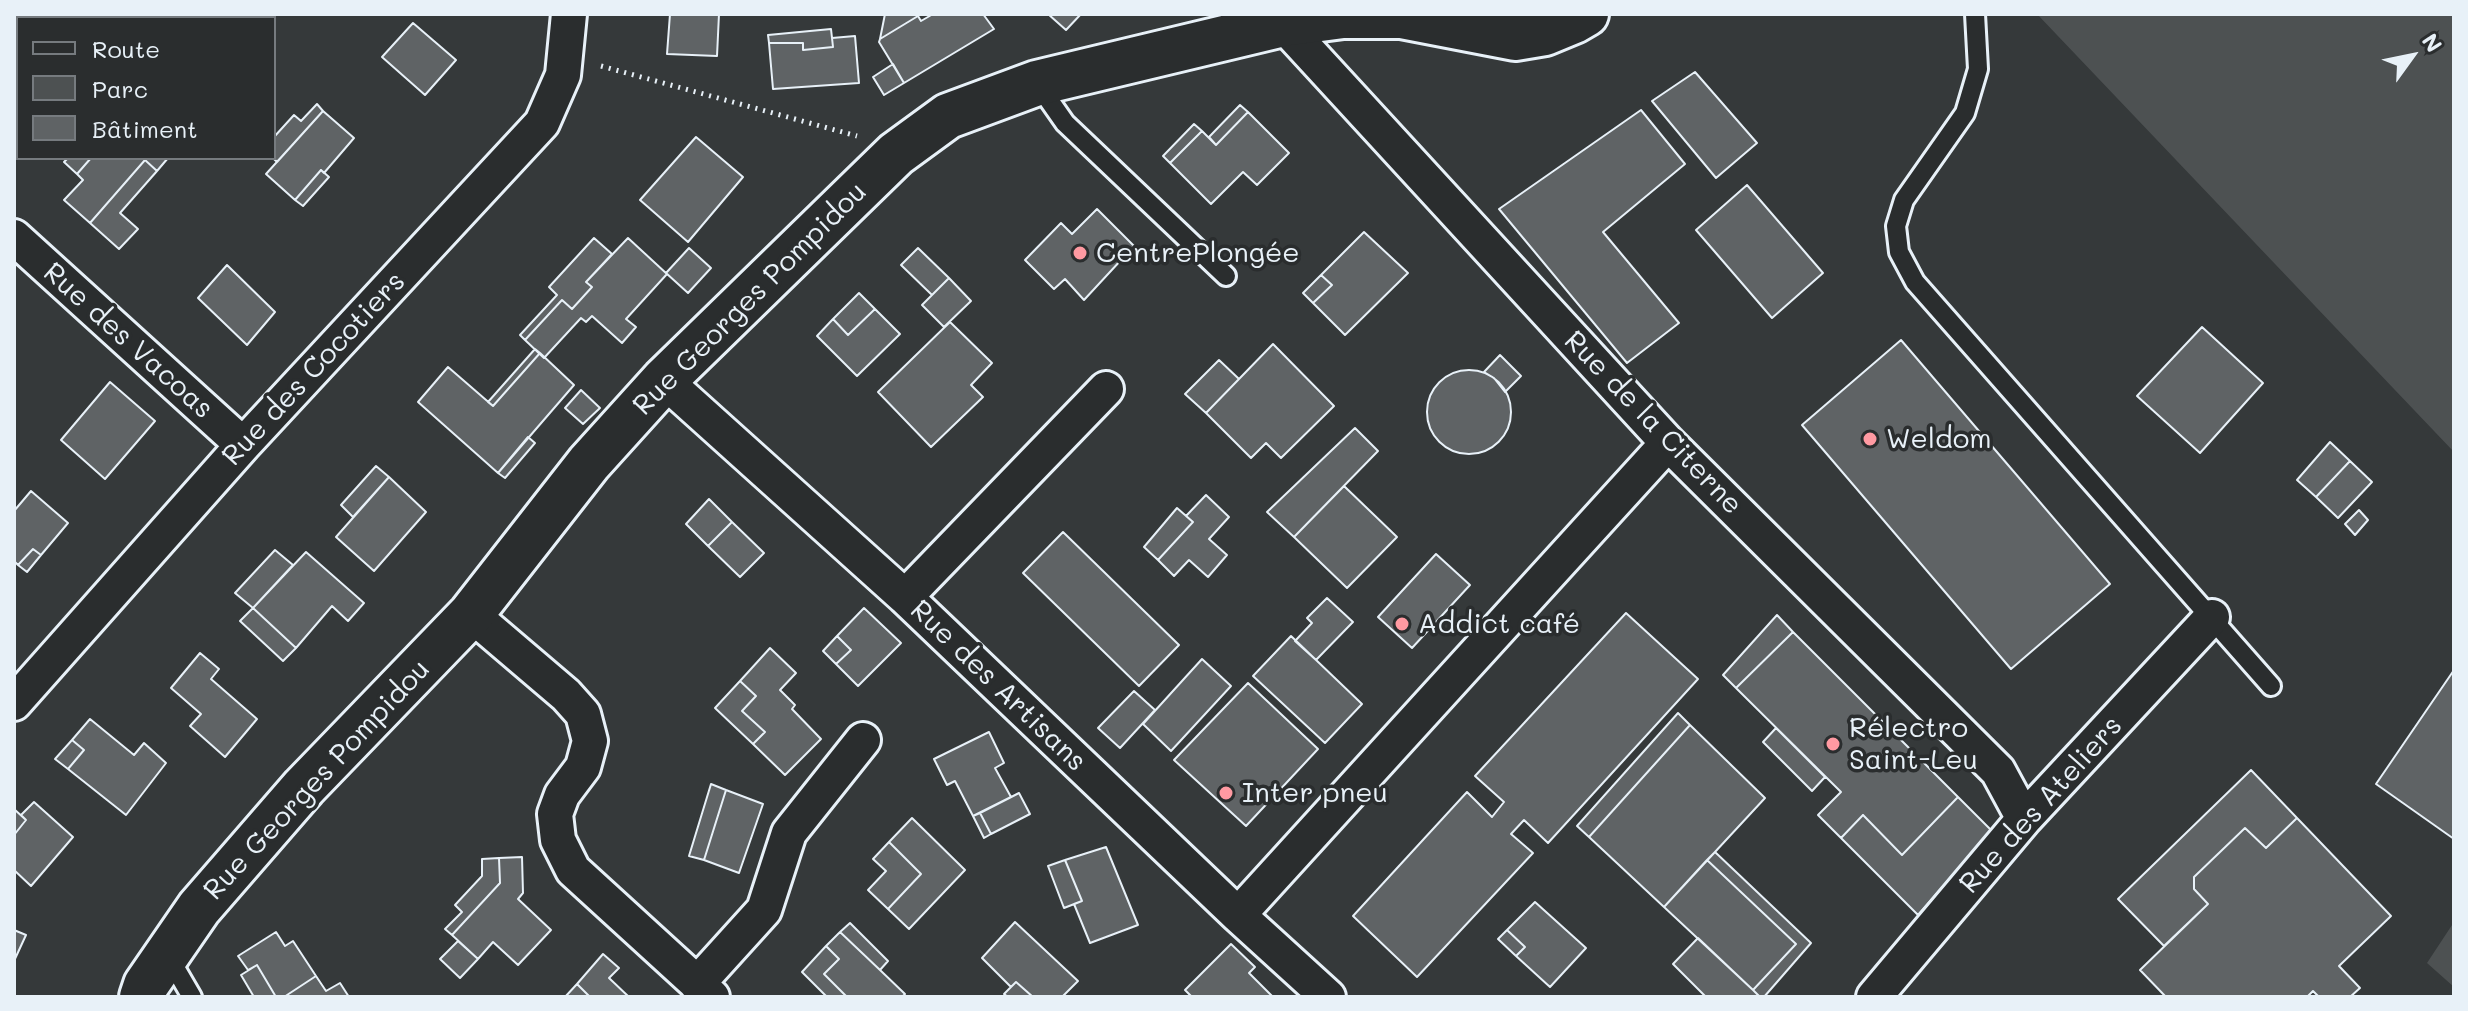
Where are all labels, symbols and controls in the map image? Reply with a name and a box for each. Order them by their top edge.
legend [16,16,276,160]
north arrow [2372,16,2452,96]
text: N [2416,28,2449,58]
text: Route [92,33,160,64]
text: Parc [92,73,148,104]
text: Bâtiment [92,113,198,144]
street label: Rue Georges Pompidou [626,175,874,423]
place label: CentrePlongée [1096,236,1300,270]
marker: CentrePlongée [1071,244,1089,262]
street label: Rue des Vacoas [36,256,220,426]
street label: Rue des Cocotiers [216,265,412,473]
street label: Rue de la Citerne [1557,324,1749,522]
place label: Weldom [1886,422,1992,456]
marker: Weldom [1861,430,1879,448]
street label: Rue des Artisans [903,593,1093,779]
place label: Addict café [1418,607,1580,641]
marker: Addict café [1393,615,1411,633]
street label: Rue Georges Pompidou [197,653,437,907]
street label: Rue des Ateliers [1953,709,2129,901]
place label: Rélectro Saint-Leu [1849,711,1978,777]
marker: Rélectro Saint-Leu [1824,735,1842,753]
place label: Inter pneu [1242,776,1388,810]
marker: Inter pneu [1217,784,1235,802]

